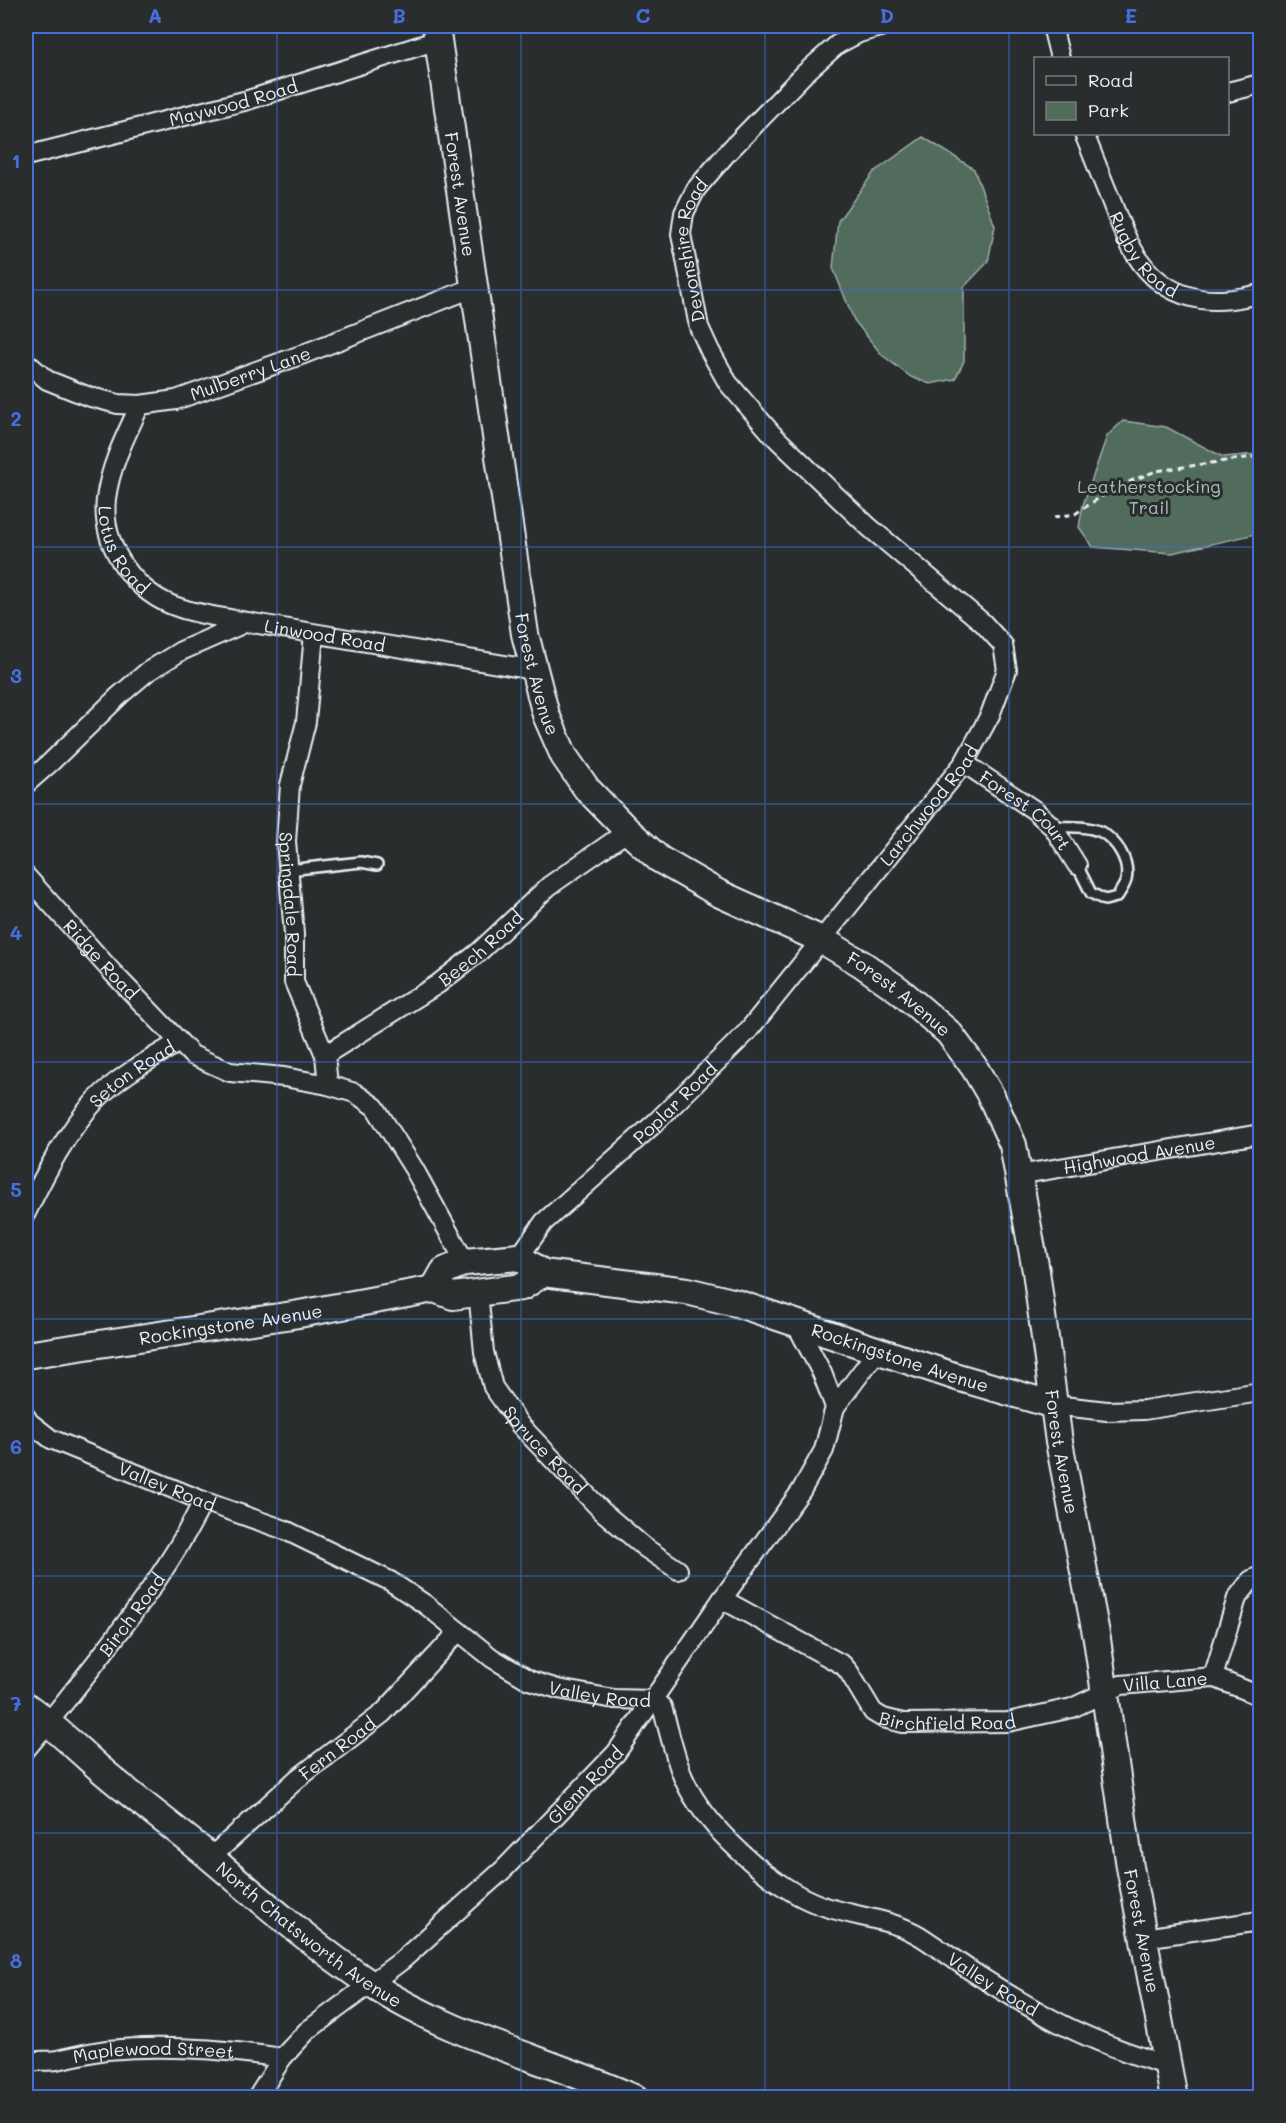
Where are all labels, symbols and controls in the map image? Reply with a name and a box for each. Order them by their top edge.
text: A [148,2,162,28]
text: B [392,2,406,28]
text: C [636,2,651,28]
text: D [880,2,894,28]
text: E [1125,2,1137,28]
legend [1034,57,1229,135]
text: Road [1088,68,1133,92]
street label: Maywood Road [166,73,300,131]
text: Park [1088,98,1129,122]
street label: Forest Avenue [440,130,482,258]
text: 1 [12,147,20,173]
street label: Devonshire Road [669,173,712,324]
street label: Rugby Road [1104,208,1182,303]
street label: Mulberry Lane [187,340,314,406]
text: 2 [10,405,22,431]
park label: Leatherstocking Trail [1077,474,1221,519]
street label: Lotus Road [93,506,155,600]
street label: Forest Avenue [510,611,565,739]
street label: Linwood Road [263,613,387,657]
text: 3 [10,662,22,688]
street label: Larchwood Road [874,740,984,871]
street label: Forest Court [975,765,1077,855]
street label: Springdale Road [274,831,306,977]
street label: Beech Road [433,905,528,992]
street label: Ridge Road [58,914,144,1004]
text: 4 [10,919,23,945]
street label: Forest Avenue [843,946,956,1042]
street label: Seton Road [83,1035,179,1112]
street label: Poplar Road [628,1057,722,1149]
street label: Highwood Avenue [1061,1130,1217,1179]
text: 5 [10,1176,22,1202]
street label: Rockingstone Avenue [137,1298,324,1350]
street label: Rockingstone Avenue [808,1317,991,1397]
street label: Forest Avenue [1040,1388,1085,1516]
street label: Spruce Road [498,1401,592,1499]
text: 6 [10,1433,22,1459]
street label: Valley Road [115,1456,219,1517]
street label: Birch Road [93,1568,170,1661]
street label: Villa Lane [1122,1666,1209,1697]
street label: Valley Road [546,1675,651,1712]
text: 7 [10,1690,22,1716]
street label: Birchfield Road [876,1705,1018,1735]
street label: Fern Road [294,1711,380,1785]
street label: Glenn Road [542,1741,628,1829]
street label: North Chatsworth Avenue [211,1856,406,2012]
street label: Forest Avenue [1119,1867,1166,1995]
street label: Valley Road [943,1946,1043,2021]
text: 8 [10,1947,22,1973]
street label: Maplewood Street [70,2036,236,2068]

